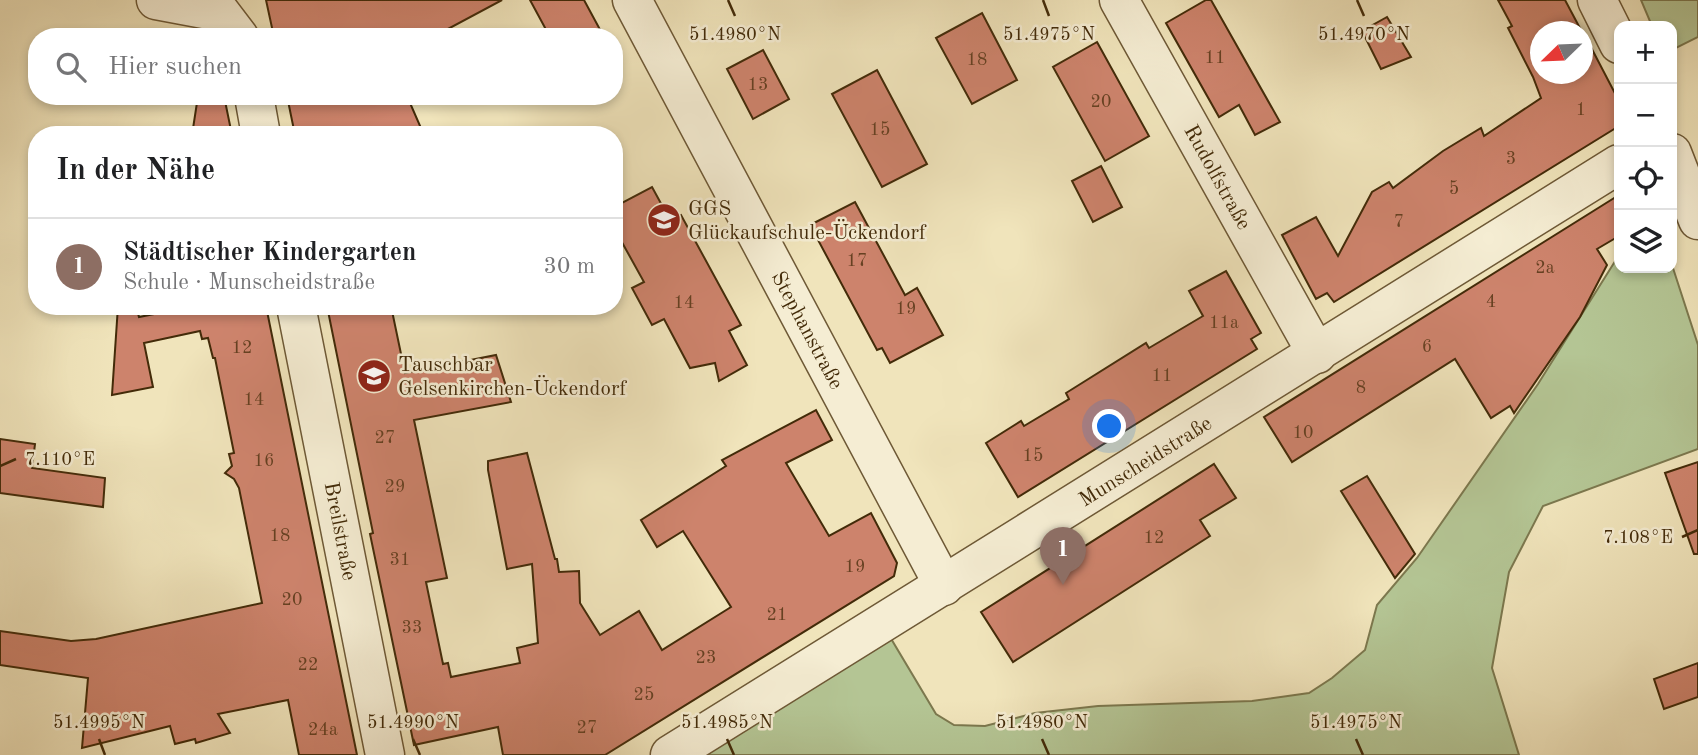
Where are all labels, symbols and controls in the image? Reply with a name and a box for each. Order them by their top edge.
north arrow [1530,21,1593,84]
map controls [1614,21,1677,273]
button: + [1614,21,1677,84]
text: 51.4980°N [689,26,781,44]
text: 51.4975°N [1003,26,1095,44]
text: 51.4970°N [1318,26,1410,44]
search box [28,28,623,105]
icon: search [52,48,90,86]
house number: 11 [1205,49,1225,67]
house number: 18 [967,51,987,69]
text: Hier suchen [108,54,242,80]
house number: 13 [748,76,768,94]
button: − [1614,84,1677,147]
house number: 20 [1091,93,1111,111]
house number: 1 [1576,101,1586,119]
house number: 15 [870,121,890,139]
street label: Rudolfstraße [1179,122,1254,234]
button: locate [1614,147,1677,210]
house number: 3 [1506,150,1516,168]
text: In der Nähe [56,156,215,186]
house number: 5 [1449,180,1459,198]
place label: GGS Glückaufschule-Ückendorf [688,199,927,244]
school or university icon: GGS Glückaufschule-Ückendorf [645,201,683,239]
button: layers [1614,210,1677,273]
house number: 7 [1394,213,1404,231]
text: Städtischer Kindergarten [123,240,417,266]
house number: 17 [847,252,867,270]
text: 1 [72,255,86,278]
text: 30 m [544,255,595,278]
house number: 2a [1535,259,1555,277]
street label: Stephanstraße [767,268,847,393]
text: Schule · Munscheidstraße [123,271,375,294]
house number: 4 [1486,293,1496,311]
house number: 14 [674,294,694,312]
house number: 19 [896,300,916,318]
house number: 11a [1209,314,1239,332]
house number: 6 [1422,338,1432,356]
house number: 12 [232,339,252,357]
place label: Tauschbar Gelsenkirchen-Ückendorf [398,355,628,400]
school or university icon: Tauschbar Gelsenkirchen-Ückendorf [355,357,393,395]
house number: 11 [1152,367,1172,385]
house number: 8 [1356,379,1366,397]
house number: 14 [244,391,264,409]
your location [1092,409,1126,443]
street label: Munscheidstraße [1076,413,1216,512]
house number: 10 [1293,424,1313,442]
house number: 27 [375,429,395,447]
house number: 15 [1023,447,1043,465]
text: 7.110°E [25,451,95,469]
house number: 16 [254,452,274,470]
house number: 29 [385,478,405,496]
street label: Breilstraße [320,480,359,583]
house number: 18 [270,527,290,545]
pin: 1 [1040,527,1086,585]
house number: 12 [1144,529,1164,547]
text: 7.108°E [1603,529,1673,547]
house number: 31 [390,551,410,569]
house number: 19 [845,558,865,576]
house number: 20 [282,591,302,609]
house number: 21 [767,606,787,624]
house number: 33 [402,619,422,637]
house number: 23 [696,649,716,667]
house number: 22 [298,656,318,674]
house number: 25 [634,686,654,704]
text: 51.4995°N [53,714,145,732]
text: 51.4990°N [367,714,459,732]
text: 51.4985°N [681,714,773,732]
text: 51.4980°N [996,714,1088,732]
text: 51.4975°N [1310,714,1402,732]
house number: 27 [577,719,597,737]
house number: 24a [308,721,338,739]

